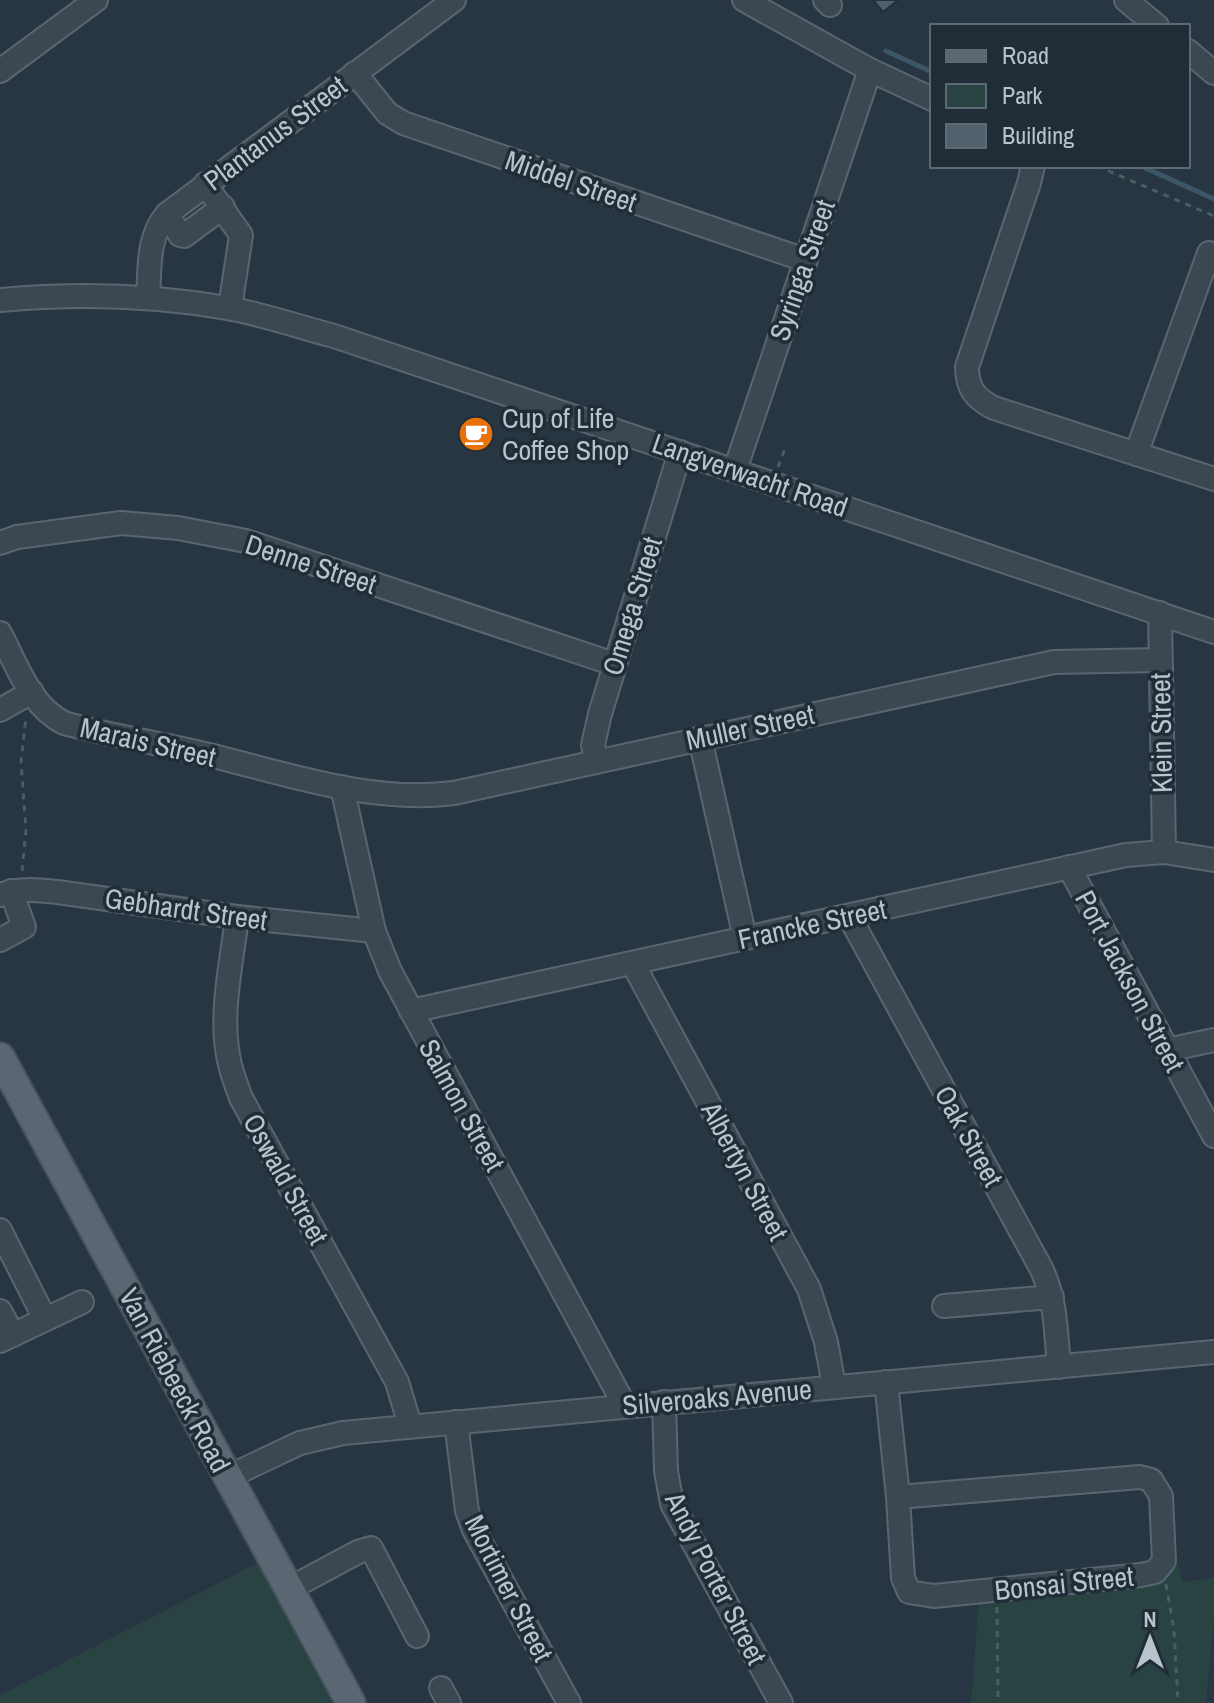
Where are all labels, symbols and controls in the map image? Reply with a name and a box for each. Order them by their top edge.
legend [930,24,1190,168]
text: Road [1002,39,1049,71]
street label: Plantanus Street [196,67,354,199]
text: Park [1002,79,1043,111]
text: Building [1002,119,1074,151]
street label: Middel Street [500,141,642,221]
street label: Syringa Street [760,194,844,346]
place label: Cup of Life Coffee Shop [502,399,629,469]
cafe icon: Cup of Life Coffee Shop [457,415,495,453]
street label: Langverwacht Road [647,424,853,526]
street label: Denne Street [241,525,381,603]
street label: Omega Street [593,532,671,680]
street label: Klein Street [1141,673,1181,793]
street label: Muller Street [682,695,818,759]
street label: Marais Street [77,708,219,776]
street label: Gebhardt Street [102,879,270,939]
street label: Port Jackson Street [1066,884,1194,1078]
street label: Francke Street [734,890,890,958]
street label: Salmon Street [410,1032,514,1178]
street label: Oak Street [926,1079,1012,1193]
street label: Albertyn Street [692,1094,797,1247]
street label: Oswald Street [234,1107,338,1251]
street label: Van Riebeeck Road [110,1281,240,1479]
street label: Silveroaks Avenue [621,1370,813,1424]
street label: Andy Porter Street [656,1484,776,1671]
street label: Mortimer Street [456,1508,562,1668]
street label: Bonsai Street [993,1557,1135,1609]
north arrow [1110,1599,1190,1679]
text: N [1143,1604,1157,1634]

